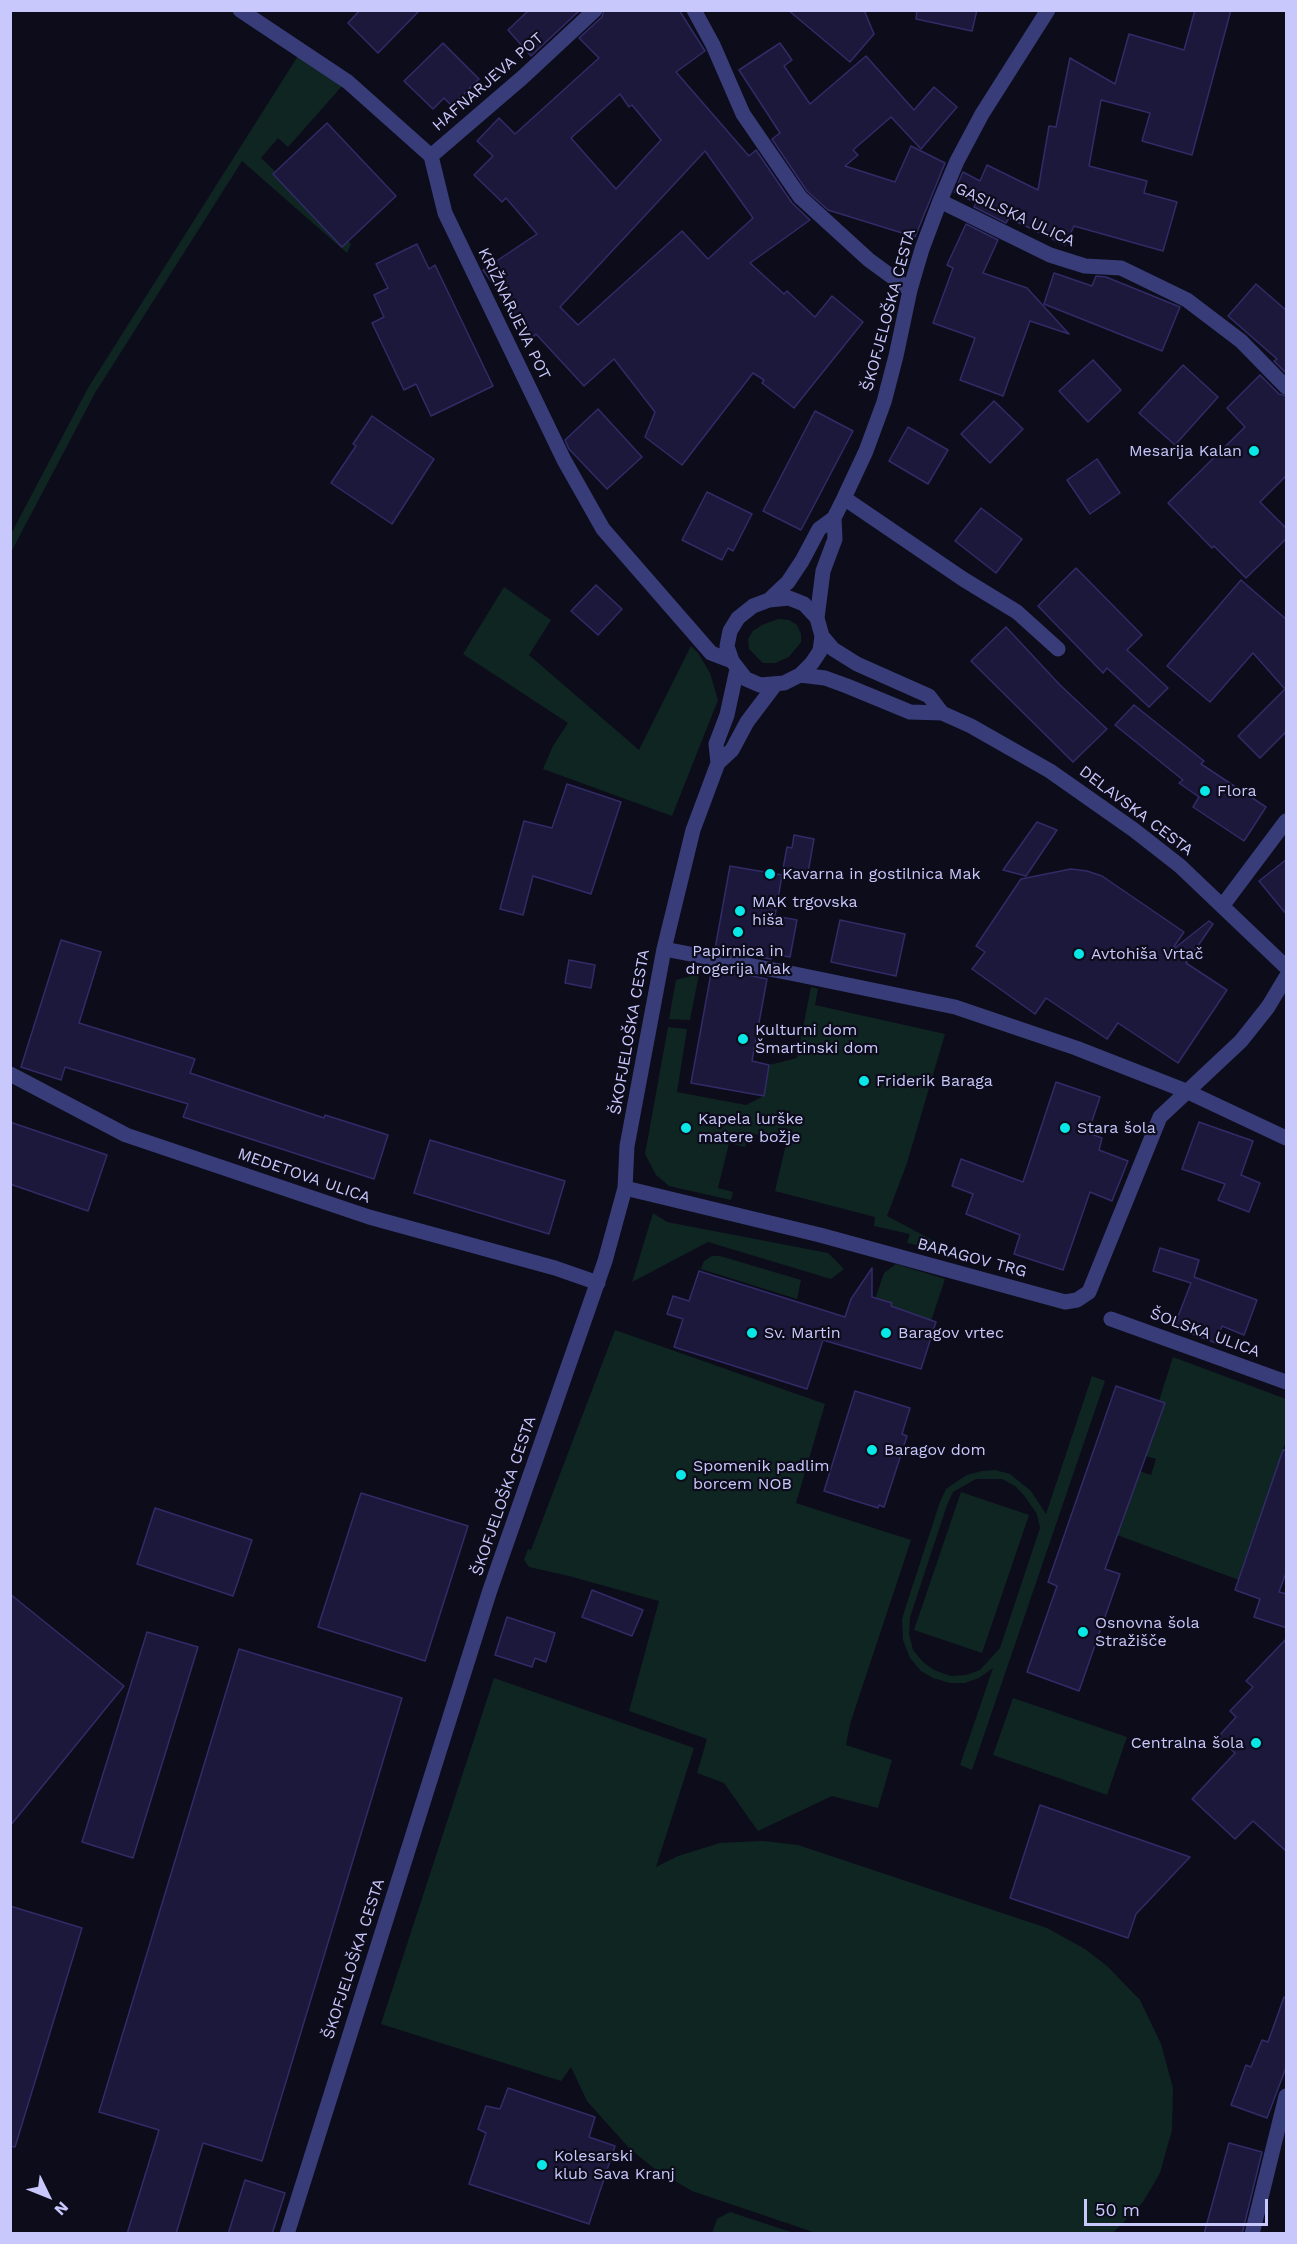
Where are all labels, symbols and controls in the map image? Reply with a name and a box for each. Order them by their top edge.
street label: HAFNARJEVA POT [429,29,547,135]
street label: GASILSKA ULICA [952,179,1078,251]
street label: ŠKOFJELOŠKA CESTA [858,227,920,393]
street label: KRIŽNARJEVA POT [474,245,554,383]
place label: Mesarija Kalan [1129,441,1242,461]
marker: Mesarija Kalan [1247,444,1261,458]
street label: DELAVSKA CESTA [1075,762,1197,860]
place label: Flora [1217,781,1257,801]
marker: Flora [1198,784,1212,798]
place label: Kavarna in gostilnica Mak [782,864,981,884]
marker: Kavarna in gostilnica Mak [763,867,777,881]
place label: MAK trgovska hiša [752,892,858,930]
marker: MAK trgovska hiša [733,904,747,918]
marker: Papirnica in drogerija Mak [731,925,745,939]
place label: Papirnica in drogerija Mak [686,941,790,979]
place label: Avtohiša Vrtač [1091,944,1203,964]
marker: Avtohiša Vrtač [1072,947,1086,961]
street label: ŠKOFJELOŠKA CESTA [606,948,654,1116]
place label: Kulturni dom Šmartinski dom [755,1020,878,1058]
marker: Kulturni dom Šmartinski dom [736,1032,750,1046]
place label: Friderik Baraga [876,1071,993,1091]
marker: Friderik Baraga [857,1074,871,1088]
place label: Kapela lurške matere božje [698,1109,803,1147]
place label: Stara šola [1077,1118,1156,1138]
marker: Kapela lurške matere božje [679,1121,693,1135]
marker: Stara šola [1058,1121,1072,1135]
street label: MEDETOVA ULICA [235,1144,373,1208]
street label: BARAGOV TRG [915,1234,1029,1282]
street label: ŠOLSKA ULICA [1147,1304,1263,1362]
place label: Sv. Martin [764,1323,841,1343]
place label: Baragov vrtec [898,1323,1004,1343]
marker: Sv. Martin [745,1326,759,1340]
marker: Baragov vrtec [879,1326,893,1340]
street label: ŠKOFJELOŠKA CESTA [468,1414,540,1578]
place label: Baragov dom [884,1440,986,1460]
marker: Baragov dom [865,1443,879,1457]
place label: Spomenik padlim borcem NOB [693,1456,829,1494]
marker: Spomenik padlim borcem NOB [674,1468,688,1482]
place label: Osnovna šola Stražišče [1095,1613,1200,1651]
marker: Osnovna šola Stražišče [1076,1625,1090,1639]
place label: Centralna šola [1131,1733,1244,1753]
marker: Centralna šola [1249,1736,1263,1750]
street label: ŠKOFJELOŠKA CESTA [319,1876,389,2042]
place label: Kolesarski klub Sava Kranj [554,2146,675,2184]
marker: Kolesarski klub Sava Kranj [535,2158,549,2172]
north arrow [18,2166,78,2226]
scale bar [1087,2187,1272,2225]
text: N [51,2198,73,2219]
text: 50 m [1095,2199,1140,2220]

